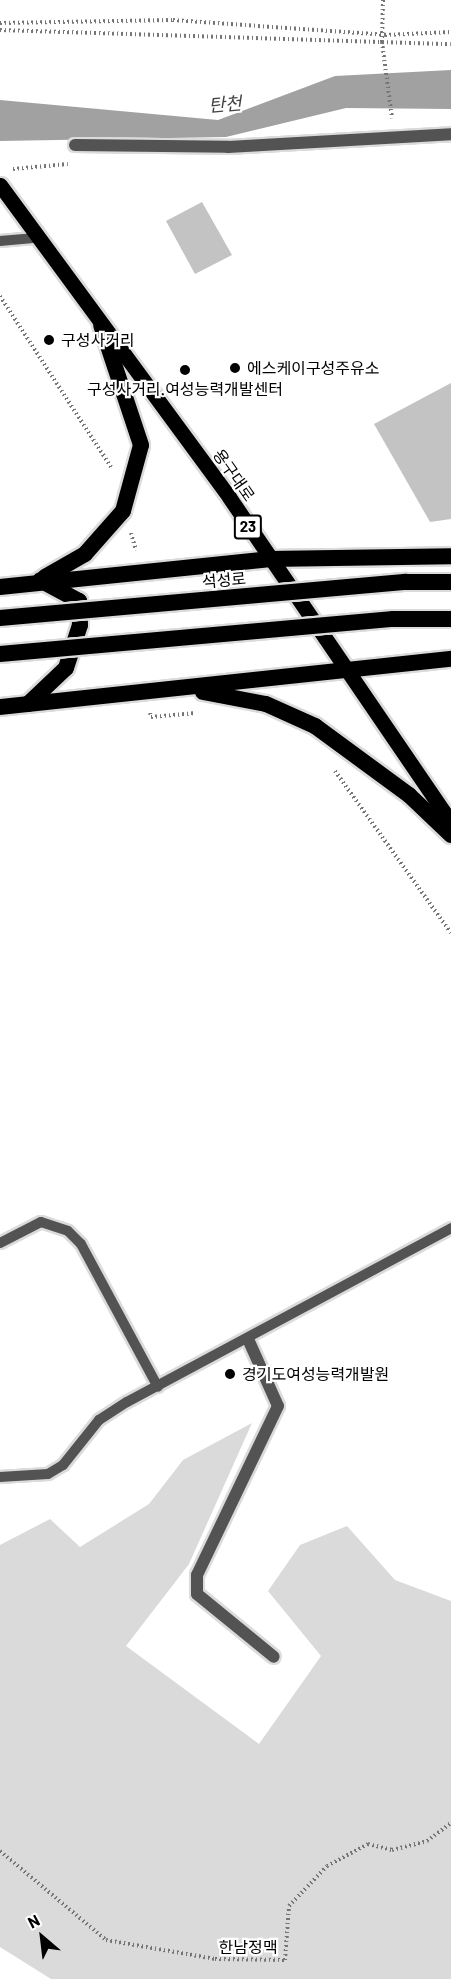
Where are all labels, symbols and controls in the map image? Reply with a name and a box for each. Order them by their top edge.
water label: 탄천 [208,92,242,116]
place label: 구성사거리 [61,330,135,350]
marker: 구성사거리 [42,333,56,347]
place label: 에스케이구성주유소 [247,358,379,378]
marker: 에스케이구성주유소 [228,361,242,375]
marker: 구성사거리.여성능력개발센터 [178,363,192,377]
place label: 구성사거리.여성능력개발센터 [87,379,283,399]
street label: 용구대로 [209,445,259,505]
road number: 23 [233,515,263,539]
street label: 석성로 [201,569,247,591]
place label: 경기도여성능력개발원 [242,1364,389,1384]
marker: 경기도여성능력개발원 [223,1367,237,1381]
north arrow [12,1907,72,1967]
text: N [24,1910,42,1932]
street label: 한남정맥 [219,1937,277,1957]

